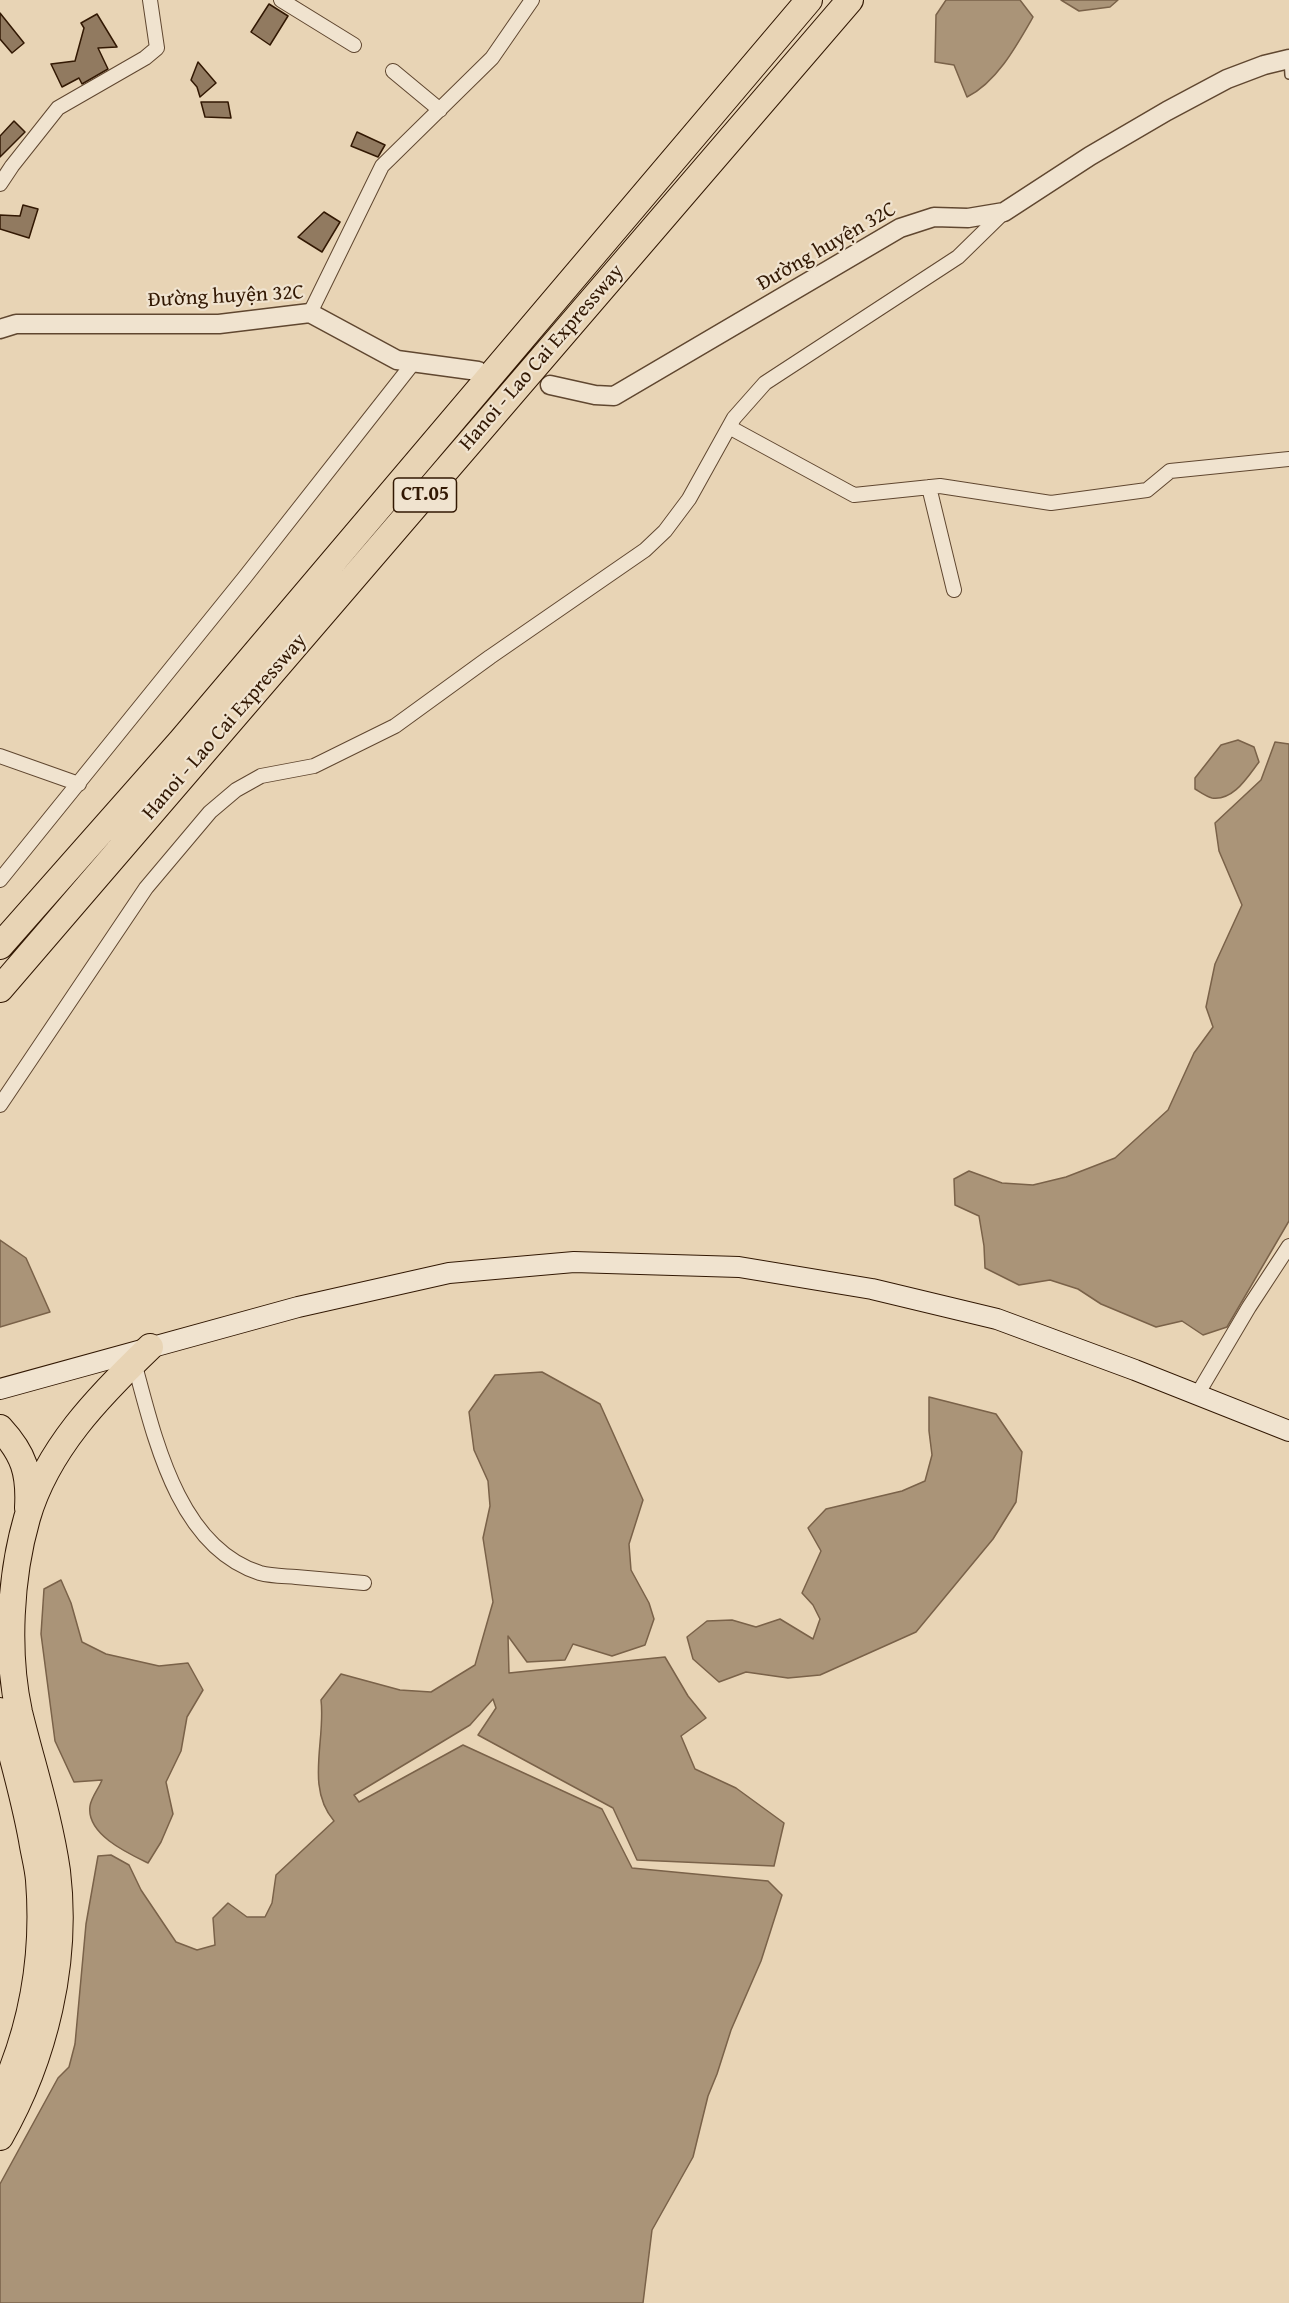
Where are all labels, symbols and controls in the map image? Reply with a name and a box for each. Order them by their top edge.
street label: Đường huyện 32C [753,197,901,297]
street label: Hanoi - Lao Cai Expressway [454,260,630,456]
street label: Đường huyện 32C [147,280,305,314]
road number: CT.05 [394,478,456,512]
street label: Hanoi - Lao Cai Expressway [137,629,313,825]

